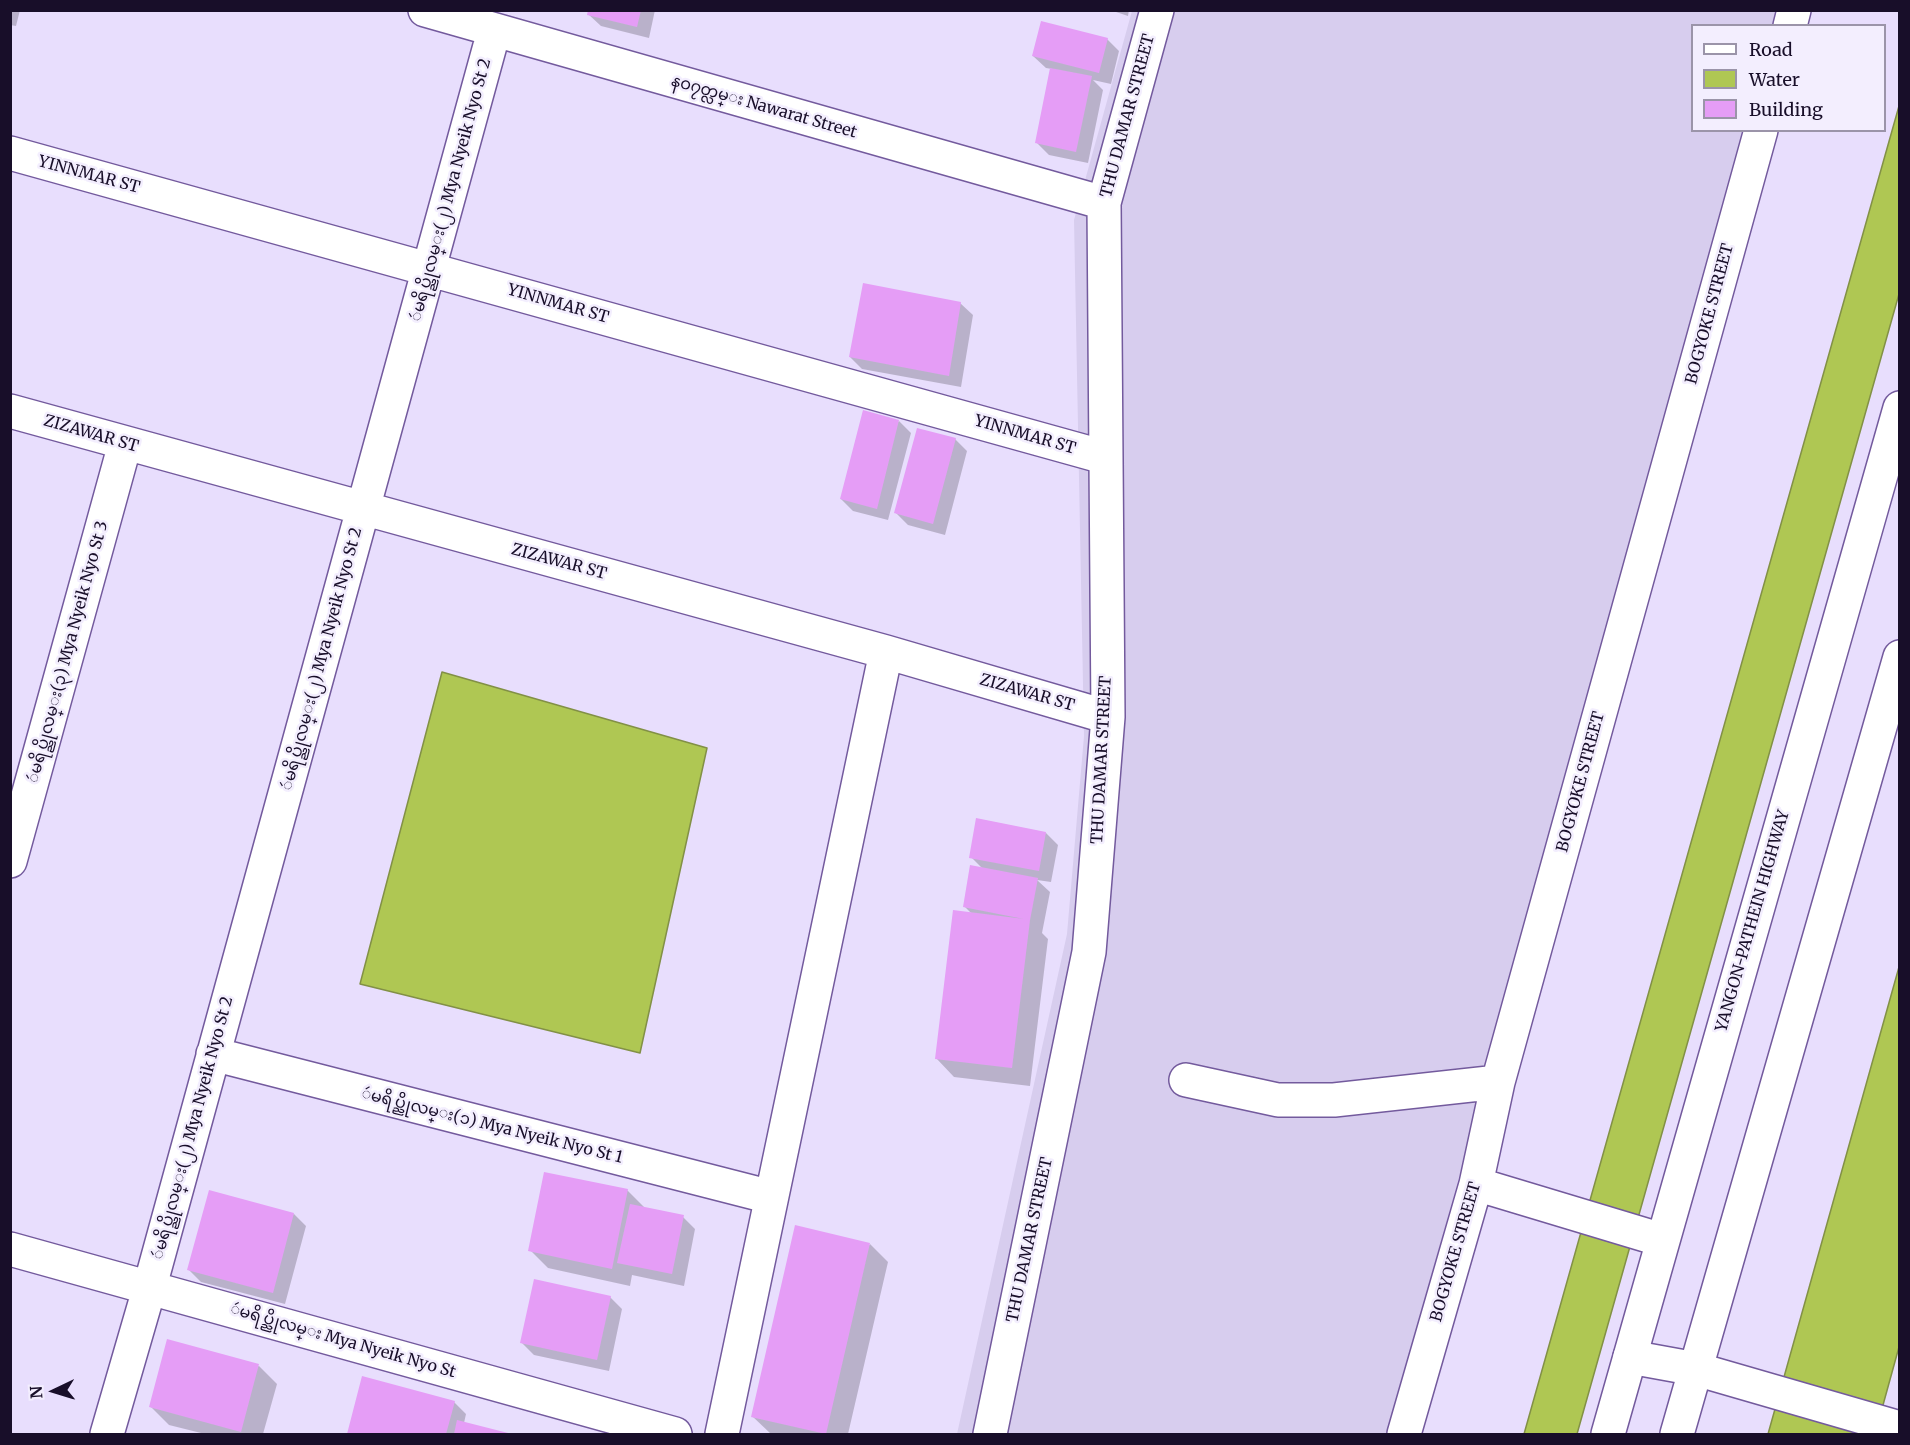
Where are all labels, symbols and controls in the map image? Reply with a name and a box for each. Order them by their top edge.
legend [1691,24,1886,132]
street label: THU DAMAR STREET [1097,32,1159,200]
text: Road [1749,38,1793,61]
street label: ဴမရိပ္ညိုလမ္း(၂) Mya Nyeik Nyo St 2 [407,56,495,324]
text: Water [1749,68,1800,91]
street label: နဝ၇တ္လမ္း Nawarat Street [669,71,859,143]
text: Building [1749,98,1823,121]
street label: YINNMAR ST [36,152,142,198]
street label: BOGYOKE STREET [1682,242,1738,386]
street label: YINNMAR ST [505,280,611,328]
street label: ZIZAWAR ST [41,411,141,457]
street label: YINNMAR ST [972,411,1078,459]
street label: ဴမရိပ္ညိုလမ္း(၃) Mya Nyeik Nyo St 3 [24,519,112,785]
street label: ဴမရိပ္ညိုလမ္း(၂) Mya Nyeik Nyo St 2 [278,525,366,793]
street label: ZIZAWAR ST [509,540,609,584]
street label: ZIZAWAR ST [977,670,1077,716]
street label: THU DAMAR STREET [1088,675,1116,845]
street label: BOGYOKE STREET [1553,710,1609,854]
street label: YANGON-PATHEIN HIGHWAY [1712,808,1794,1034]
street label: ဴမရိပ္ညိုလမ္း(၂) Mya Nyeik Nyo St 2 [149,994,237,1262]
street label: ဴမရိပ္ညိုလမ္း(၁) Mya Nyeik Nyo St 1 [359,1084,625,1168]
street label: THU DAMAR STREET [1003,1156,1057,1324]
street label: BOGYOKE STREET [1427,1180,1485,1324]
street label: ဴမရိပ္ညိုလမ္း Mya Nyeik Nyo St [228,1300,458,1382]
north arrow [24,1361,84,1421]
text: N [26,1385,46,1399]

